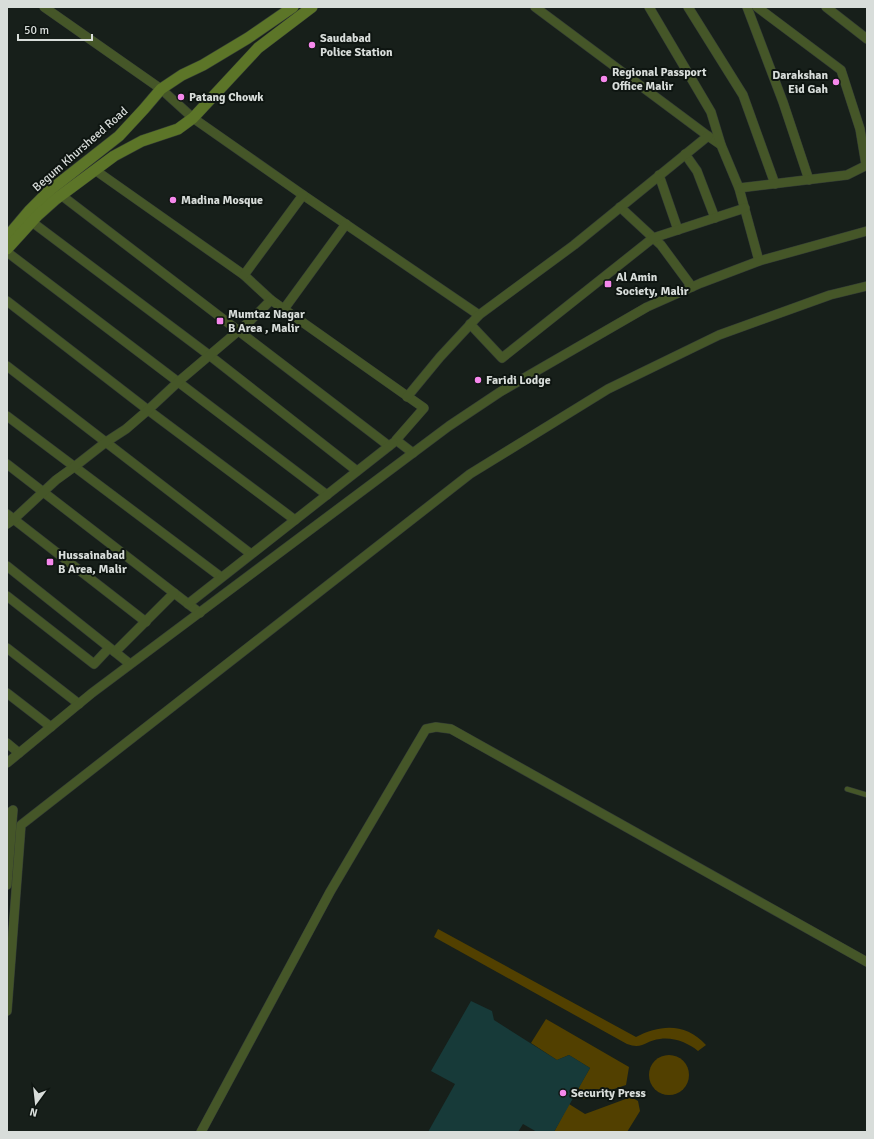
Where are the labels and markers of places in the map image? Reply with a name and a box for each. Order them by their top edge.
place label: Saudabad Police Station [320,31,393,60]
marker: Saudabad Police Station [307,40,317,50]
place label: Regional Passport Office Malir [612,65,707,94]
place label: Darakshan Eid Gah [772,68,828,97]
marker: Regional Passport Office Malir [599,74,609,84]
marker: Darakshan Eid Gah [831,77,841,87]
place label: Patang Chowk [189,90,264,105]
marker: Patang Chowk [176,92,186,102]
place label: Madina Mosque [181,193,263,208]
marker: Madina Mosque [168,195,178,205]
place label: Al Amin Society, Malir [616,270,689,299]
marker: Al Amin Society, Malir [603,279,613,289]
place label: Mumtaz Nagar B Area , Malir [228,307,305,336]
marker: Mumtaz Nagar B Area , Malir [215,316,225,326]
place label: Faridi Lodge [486,373,551,388]
marker: Faridi Lodge [473,375,483,385]
place label: Hussainabad B Area, Malir [58,548,127,577]
marker: Hussainabad B Area, Malir [45,557,55,567]
place label: Security Press [571,1086,646,1101]
marker: Security Press [558,1088,568,1098]

